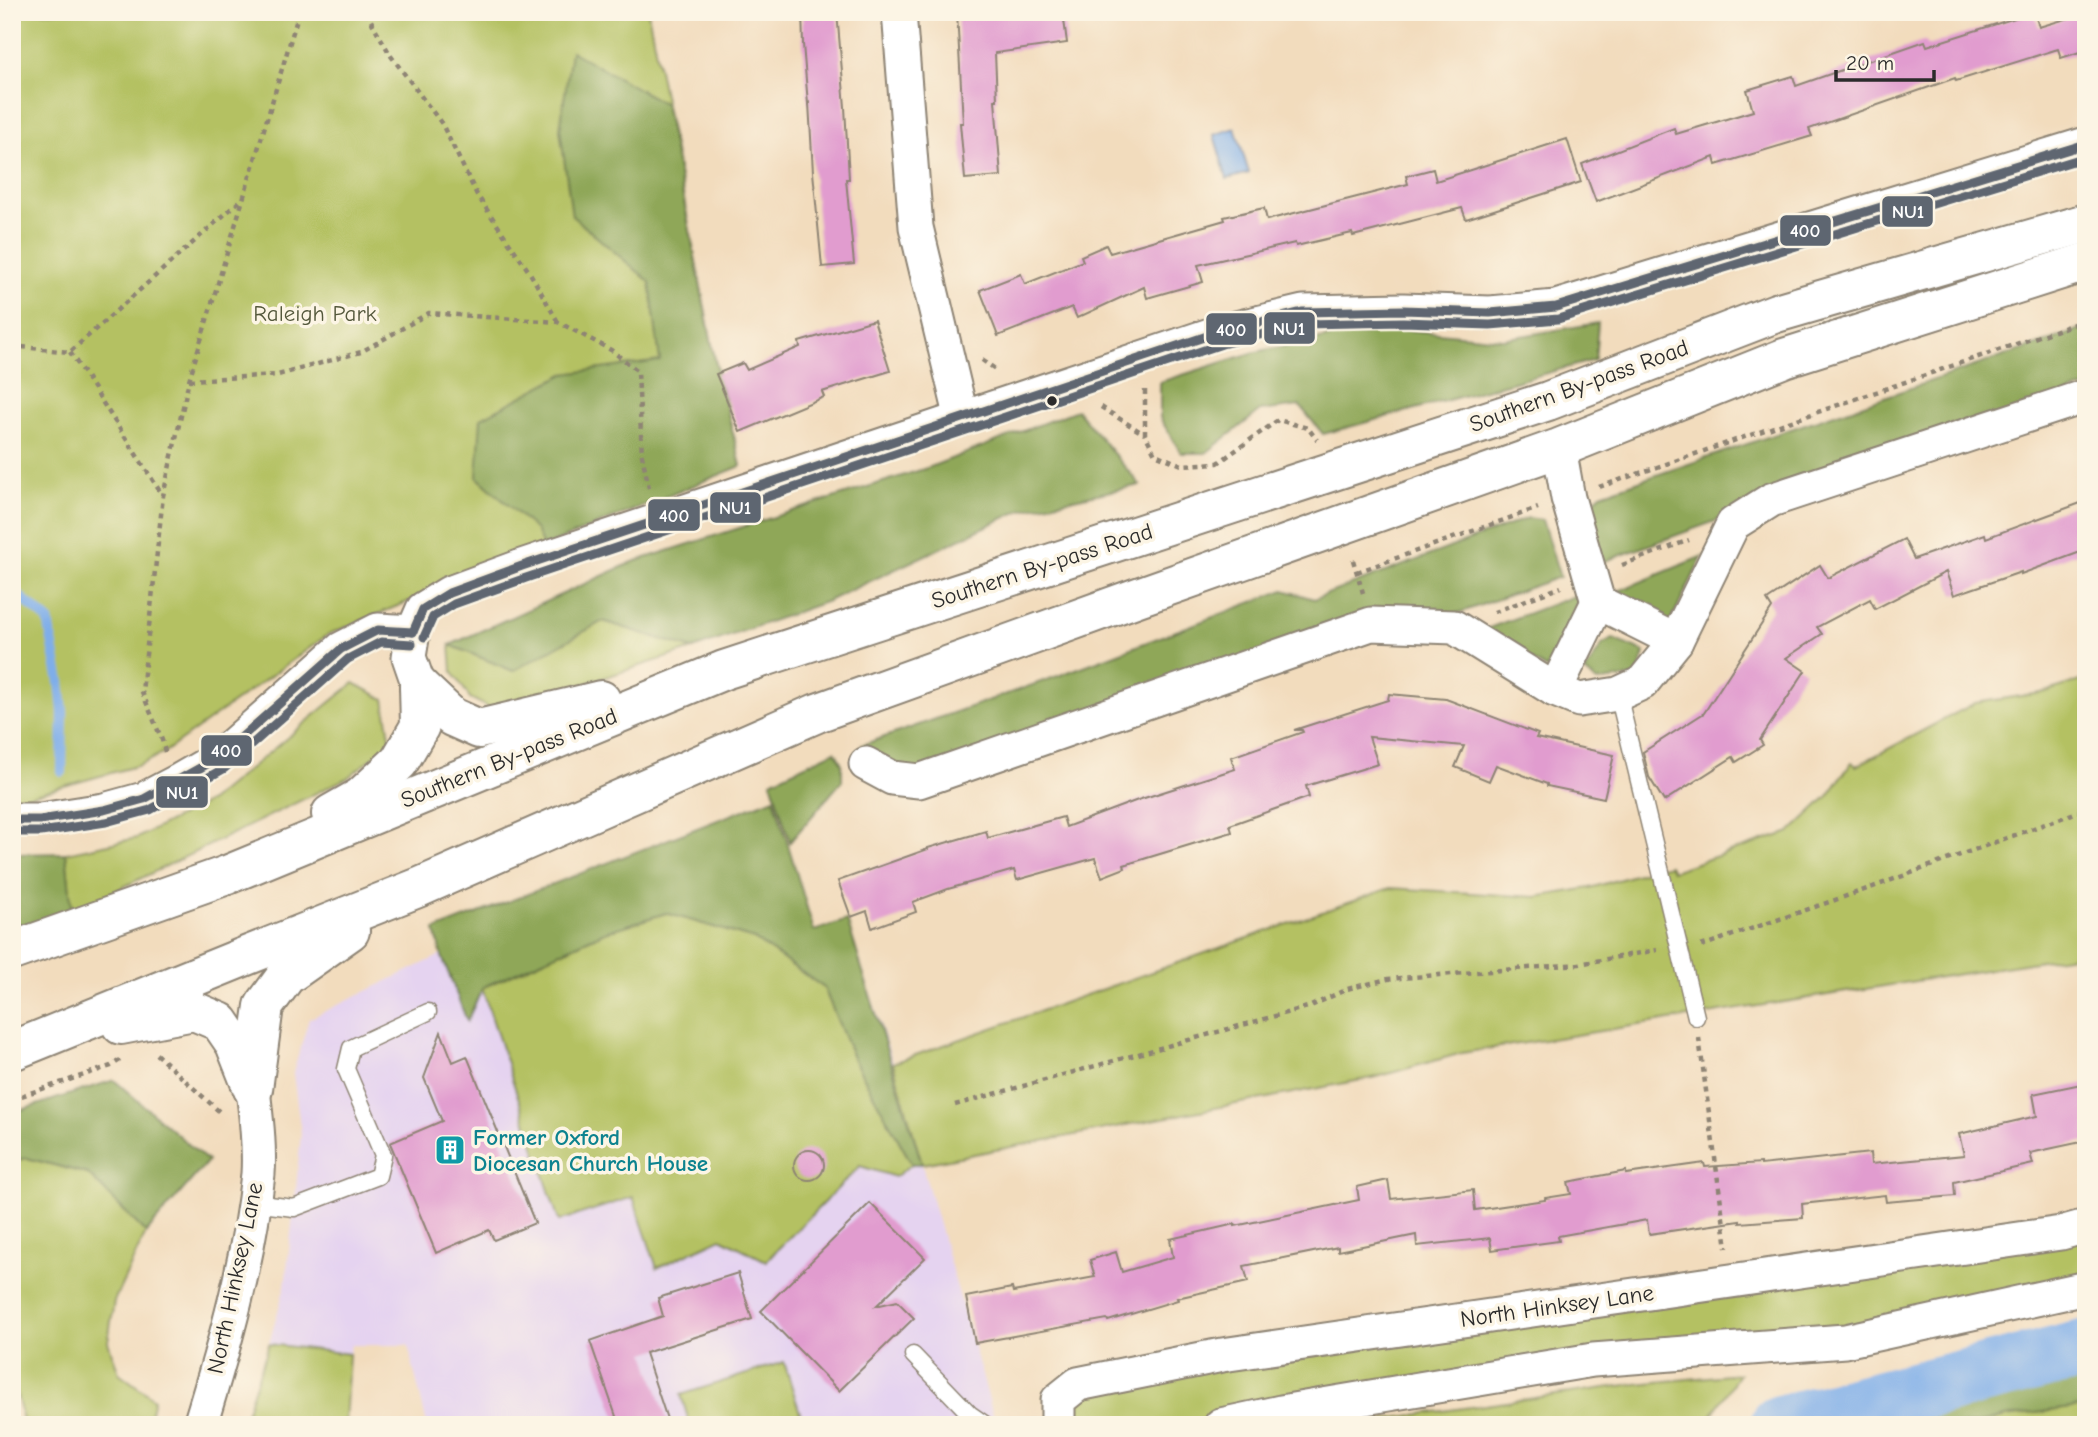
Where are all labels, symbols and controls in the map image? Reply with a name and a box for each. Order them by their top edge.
scale bar [1836,38,1934,82]
text: 20 m [1846,51,1894,75]
line badge: NU1 [1881,195,1934,228]
text: NU1 [1892,201,1924,223]
line badge: 400 [1779,214,1832,247]
text: 400 [1790,220,1820,242]
park label: Raleigh Park [253,300,377,327]
line badge: NU1 [1263,311,1316,345]
line badge: 400 [1205,312,1258,346]
text: NU1 [1273,318,1305,340]
text: 400 [1216,319,1246,341]
street label: Southern By-pass Road [1466,334,1692,438]
unlabelled marker [1045,394,1059,408]
line badge: NU1 [709,491,762,524]
text: NU1 [719,497,751,519]
line badge: 400 [647,498,701,532]
text: 400 [659,505,689,527]
street label: Southern By-pass Road [928,517,1156,615]
street label: Southern By-pass Road [397,702,621,814]
line badge: 400 [200,734,253,767]
text: 400 [211,740,241,762]
line badge: NU1 [155,775,209,809]
text: NU1 [166,782,198,804]
place label: Former Oxford Diocesan Church House [473,1124,708,1177]
building icon: Former Oxford Diocesan Church House [433,1133,467,1167]
street label: North Hinksey Lane [202,1180,268,1376]
street label: North Hinksey Lane [1459,1279,1655,1333]

